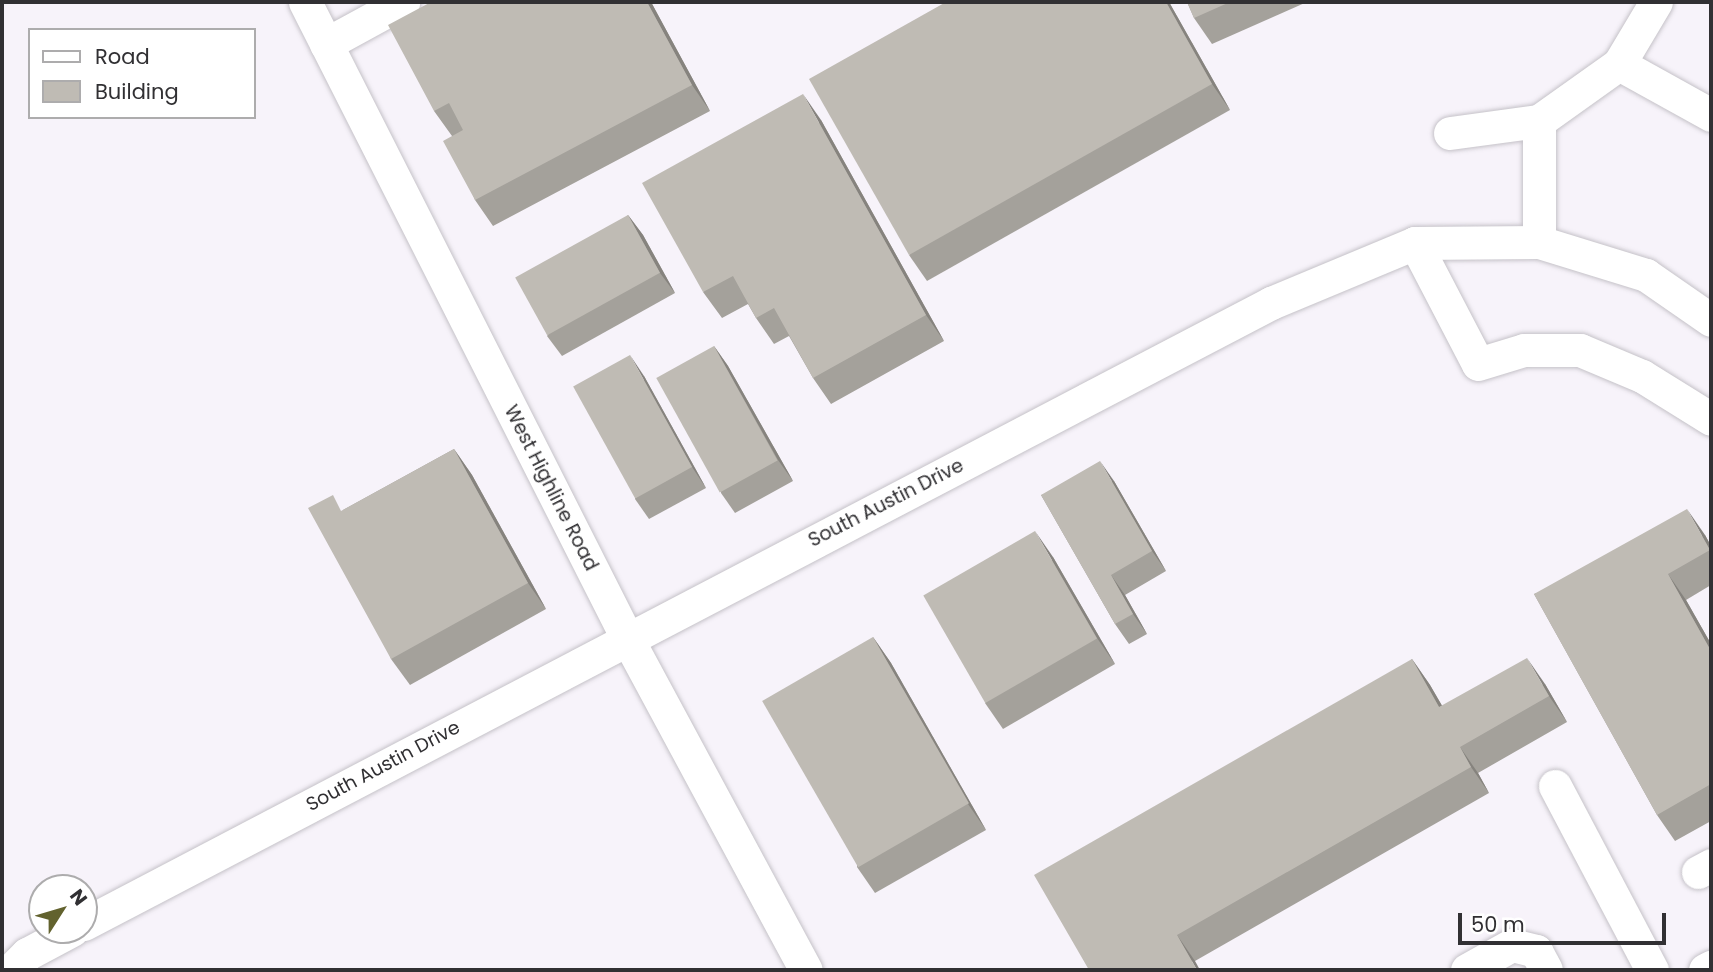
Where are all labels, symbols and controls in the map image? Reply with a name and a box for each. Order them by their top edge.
legend [28,28,256,119]
text: Road [95,42,150,71]
text: Building [95,77,179,106]
street label: West Highline Road [499,401,603,575]
street label: South Austin Drive [805,454,967,552]
street label: South Austin Drive [302,716,464,816]
north arrow [28,874,98,944]
text: N [63,883,94,911]
scale bar [1461,898,1669,942]
text: 50 m [1471,910,1525,939]

